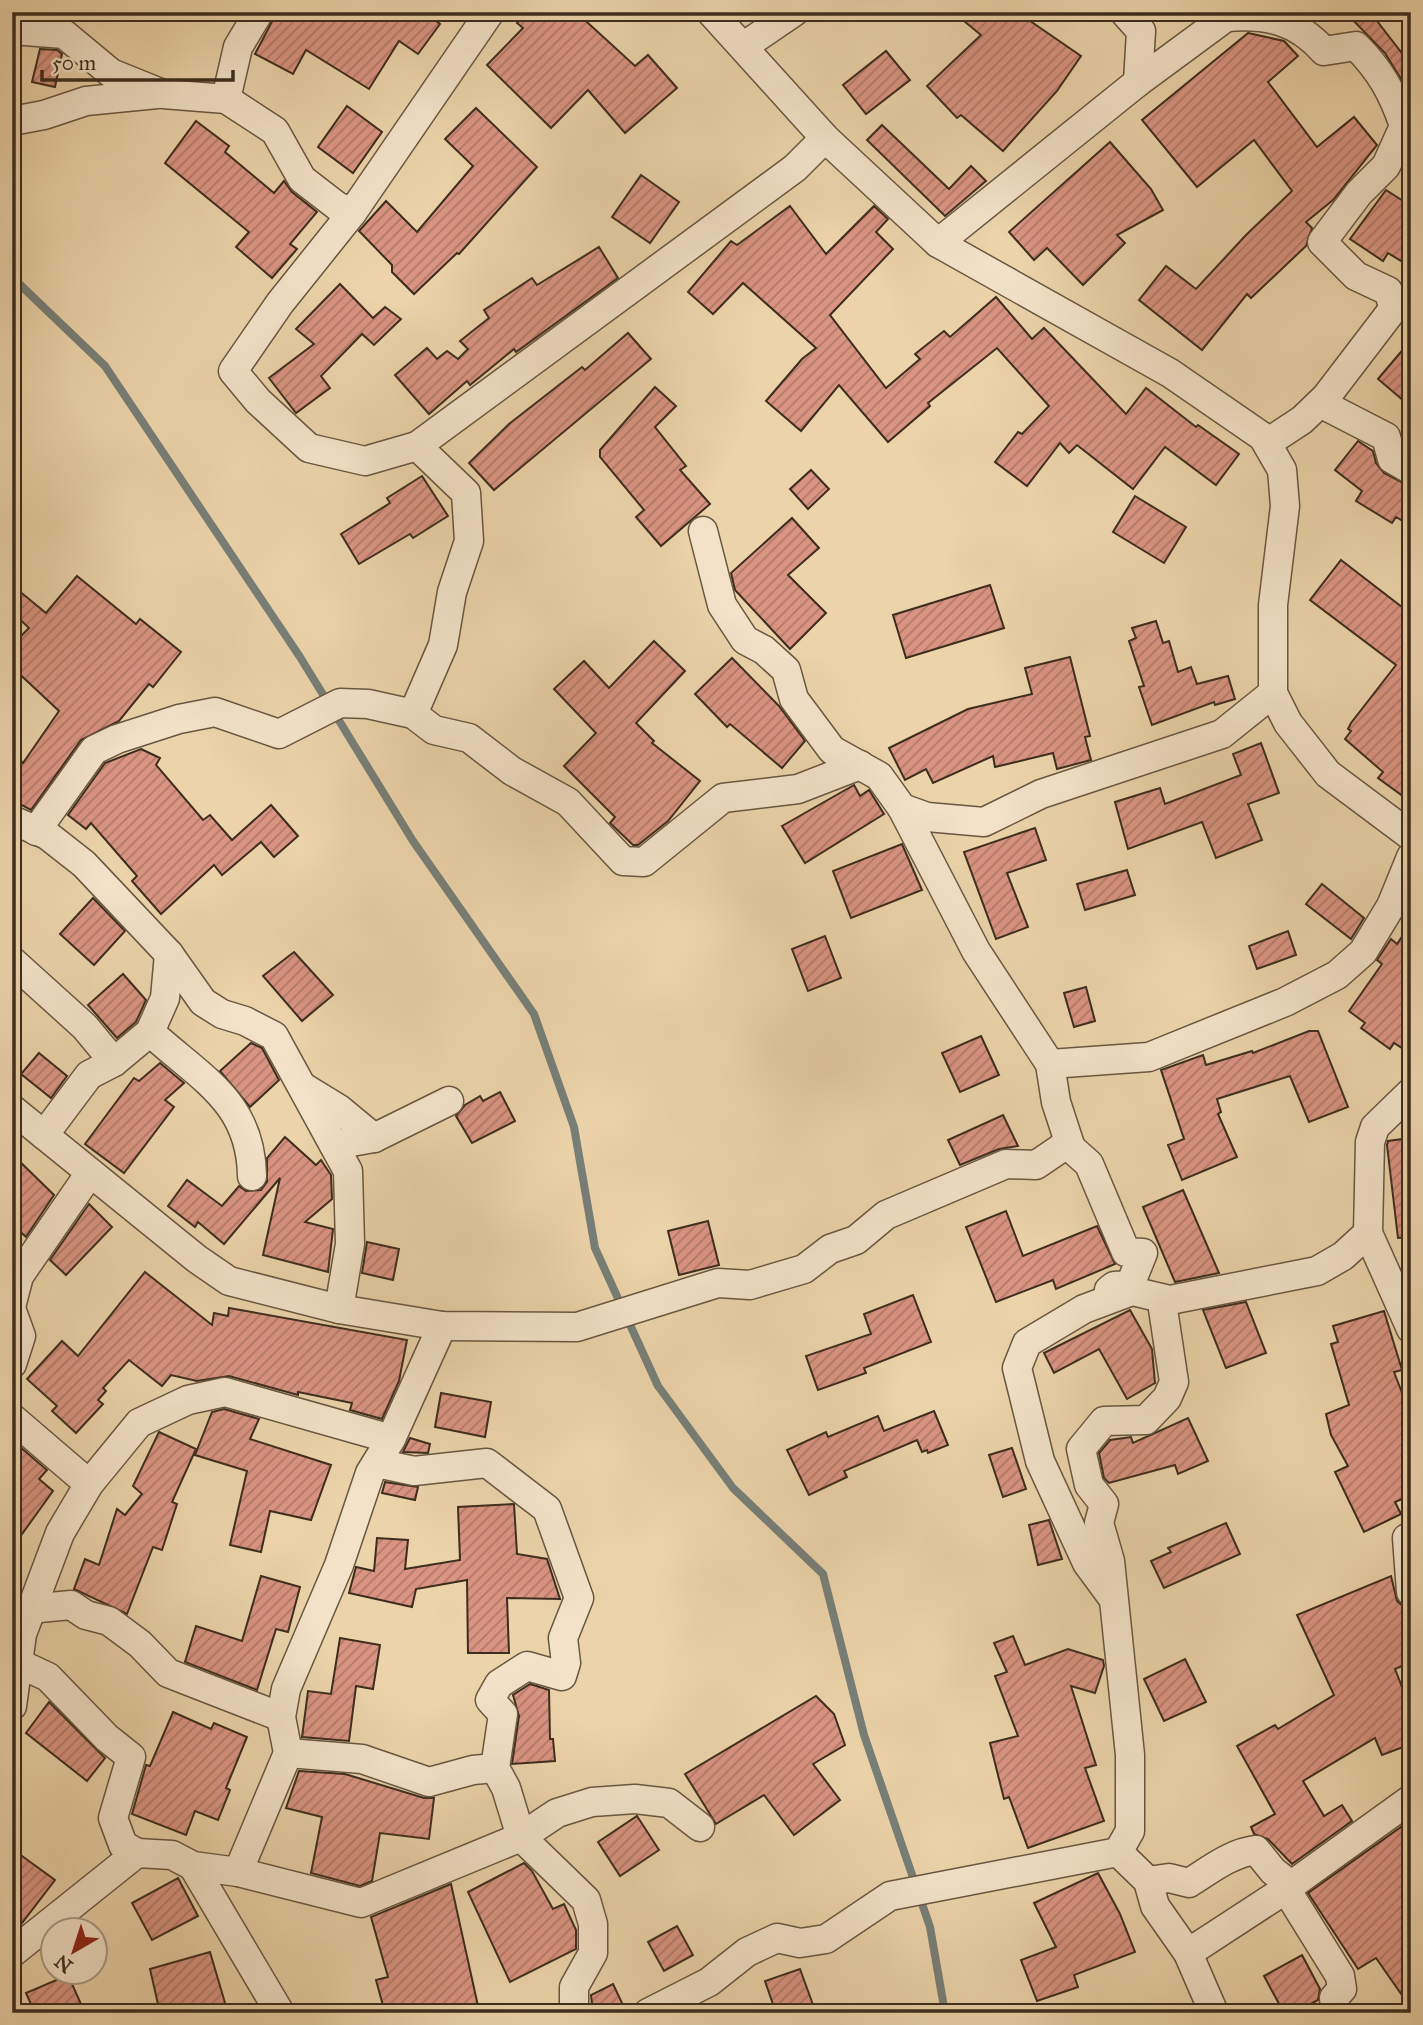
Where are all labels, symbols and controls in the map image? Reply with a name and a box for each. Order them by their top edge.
scale bar [42,38,233,82]
text: 50 m [52,50,97,76]
north arrow [38,1916,108,1986]
text: N [50,1950,77,1978]

